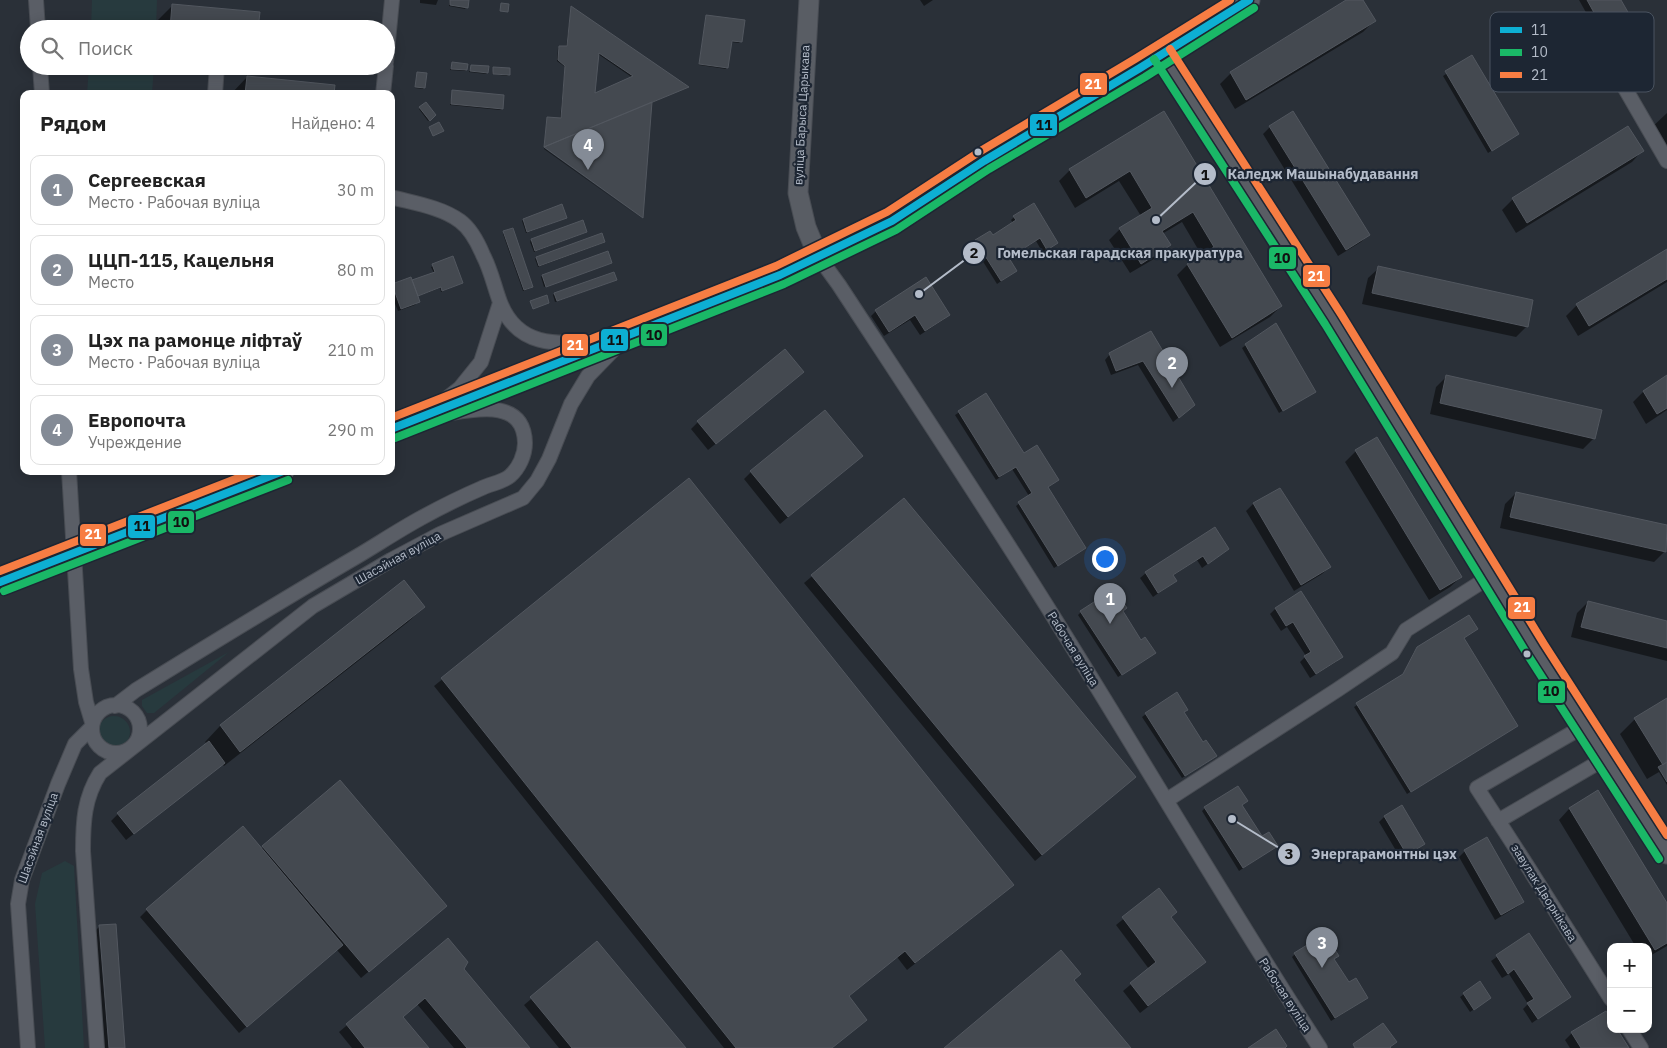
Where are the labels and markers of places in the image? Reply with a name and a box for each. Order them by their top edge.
pin: 4 [572,129,604,170]
unlabelled marker [973,147,983,157]
callout: Каледж Машынабудавання [1193,160,1429,189]
callout: Гомельская гарадская пракуратура [962,238,1252,267]
pin: 2 [1156,347,1188,388]
pin: 1 [1094,583,1126,624]
unlabelled marker [1522,649,1532,659]
callout: Энергарамонтны цэх [1276,840,1467,869]
pin: 3 [1306,927,1338,968]

